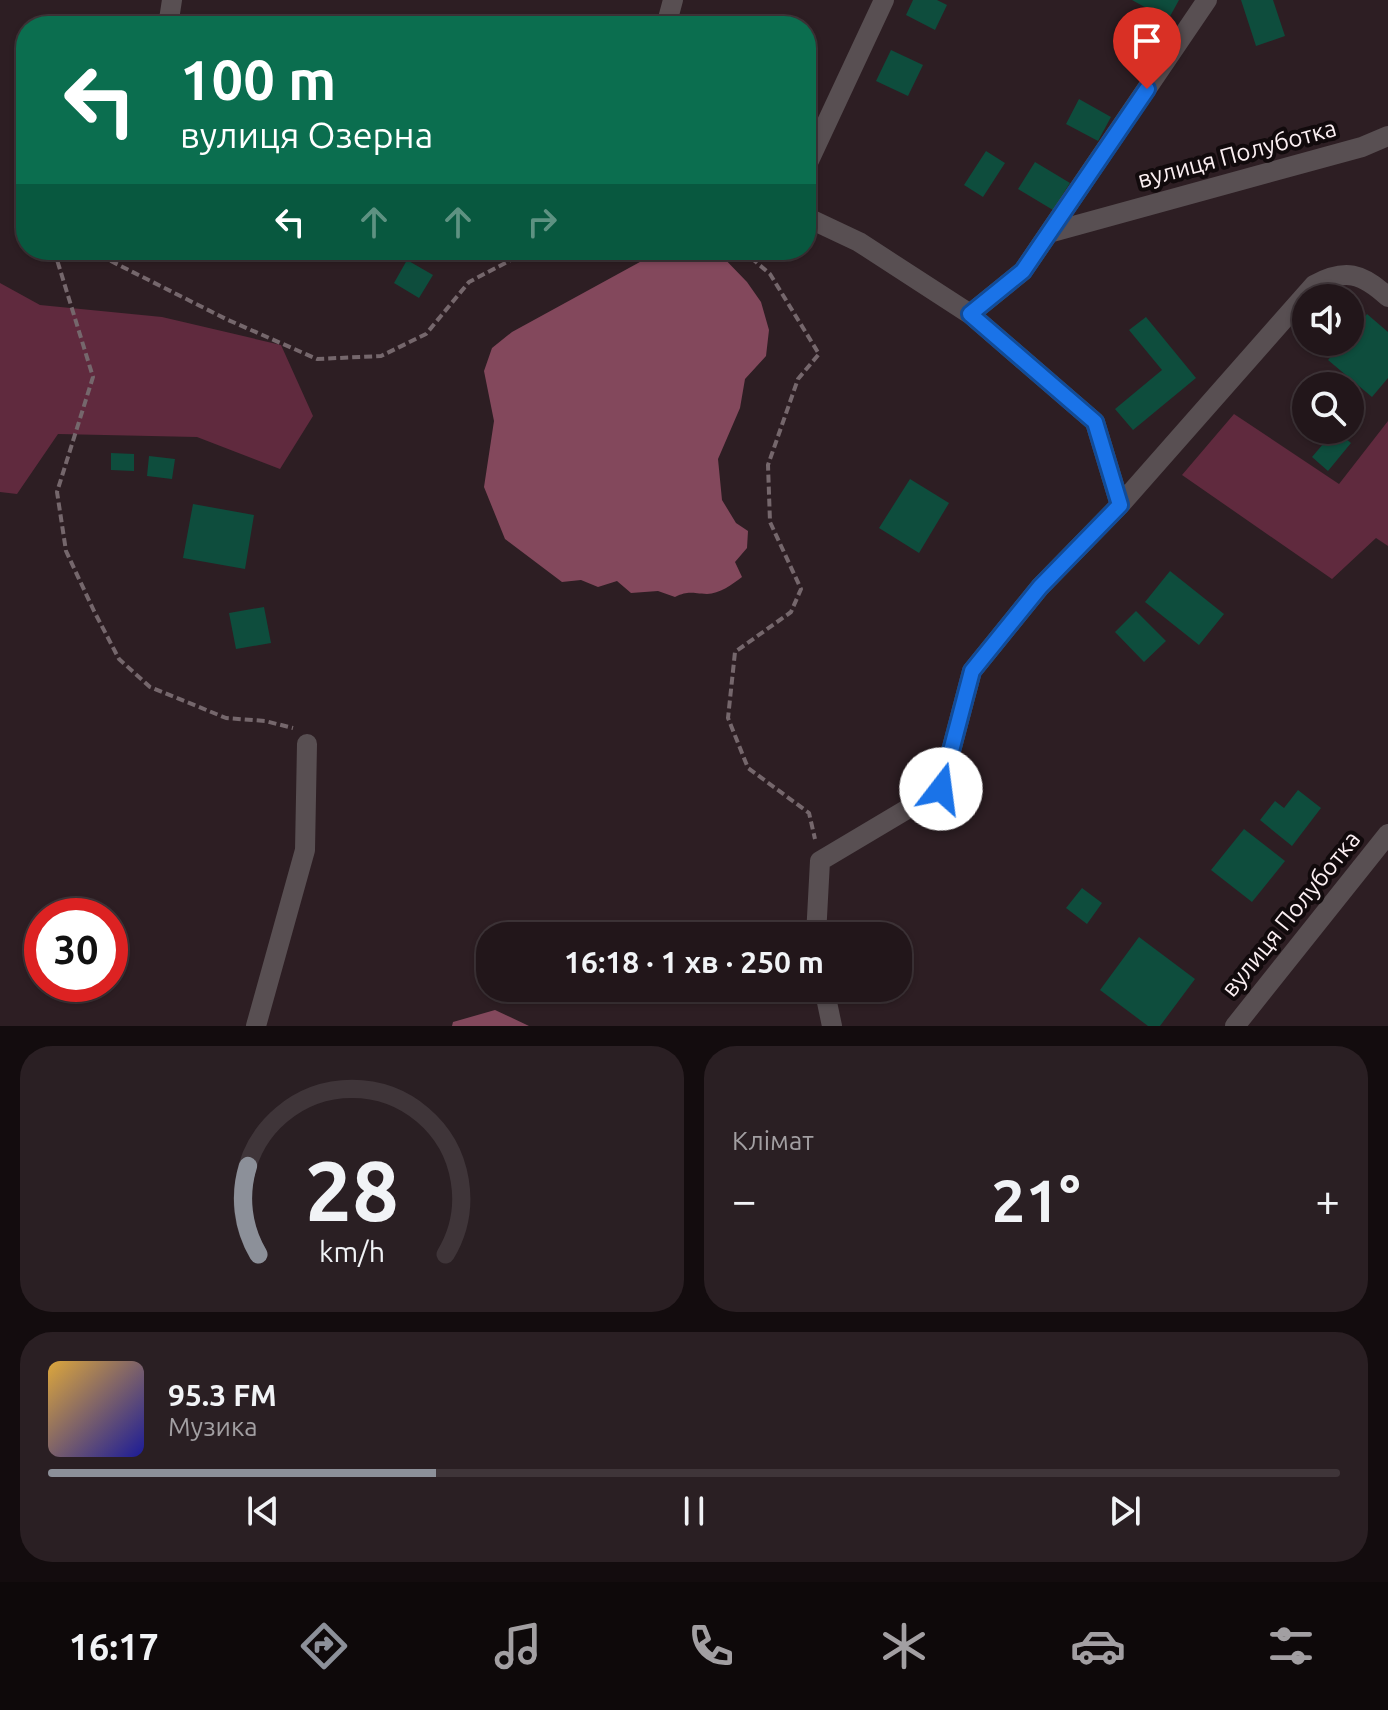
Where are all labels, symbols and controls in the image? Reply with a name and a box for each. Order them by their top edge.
pin [1113,7,1181,89]
icon: arrive [1125,19,1169,63]
icon: left [48,48,152,152]
text: 100 m [180,48,336,111]
text: вулиця Озерна [180,114,433,155]
street label: вулиця Полуботка [1135,114,1339,193]
icon: left [268,200,312,244]
icon: ahead [352,200,396,244]
icon: ahead [436,200,480,244]
icon: right [520,200,564,244]
map controls [1292,284,1364,444]
button: sound [1292,284,1364,356]
button: search [1292,372,1364,444]
position arrow [899,747,983,831]
street label: вулиця Полуботка [1216,826,1365,1002]
speed limit sign: 30 [24,898,128,1002]
text: 16:18 · 1 хв · 250 m [564,945,824,979]
text: Клімат [732,1126,814,1155]
text: 28 [305,1143,399,1237]
text: 21° [992,1166,1080,1233]
text: − [732,1175,757,1224]
text: + [1315,1175,1340,1224]
text: km/h [319,1235,385,1267]
text: 95.3 FM [168,1378,277,1412]
text: Музика [168,1412,258,1441]
icon: previous [241,1489,285,1533]
icon: pause [672,1489,716,1533]
icon: next [1103,1489,1147,1533]
icon: directions [296,1618,352,1674]
icon: music [490,1618,546,1674]
icon: phone [683,1618,739,1674]
icon: climate [876,1618,932,1674]
icon: car [1070,1618,1126,1674]
icon: filters [1263,1618,1319,1674]
text: 16:17 [69,1626,159,1667]

